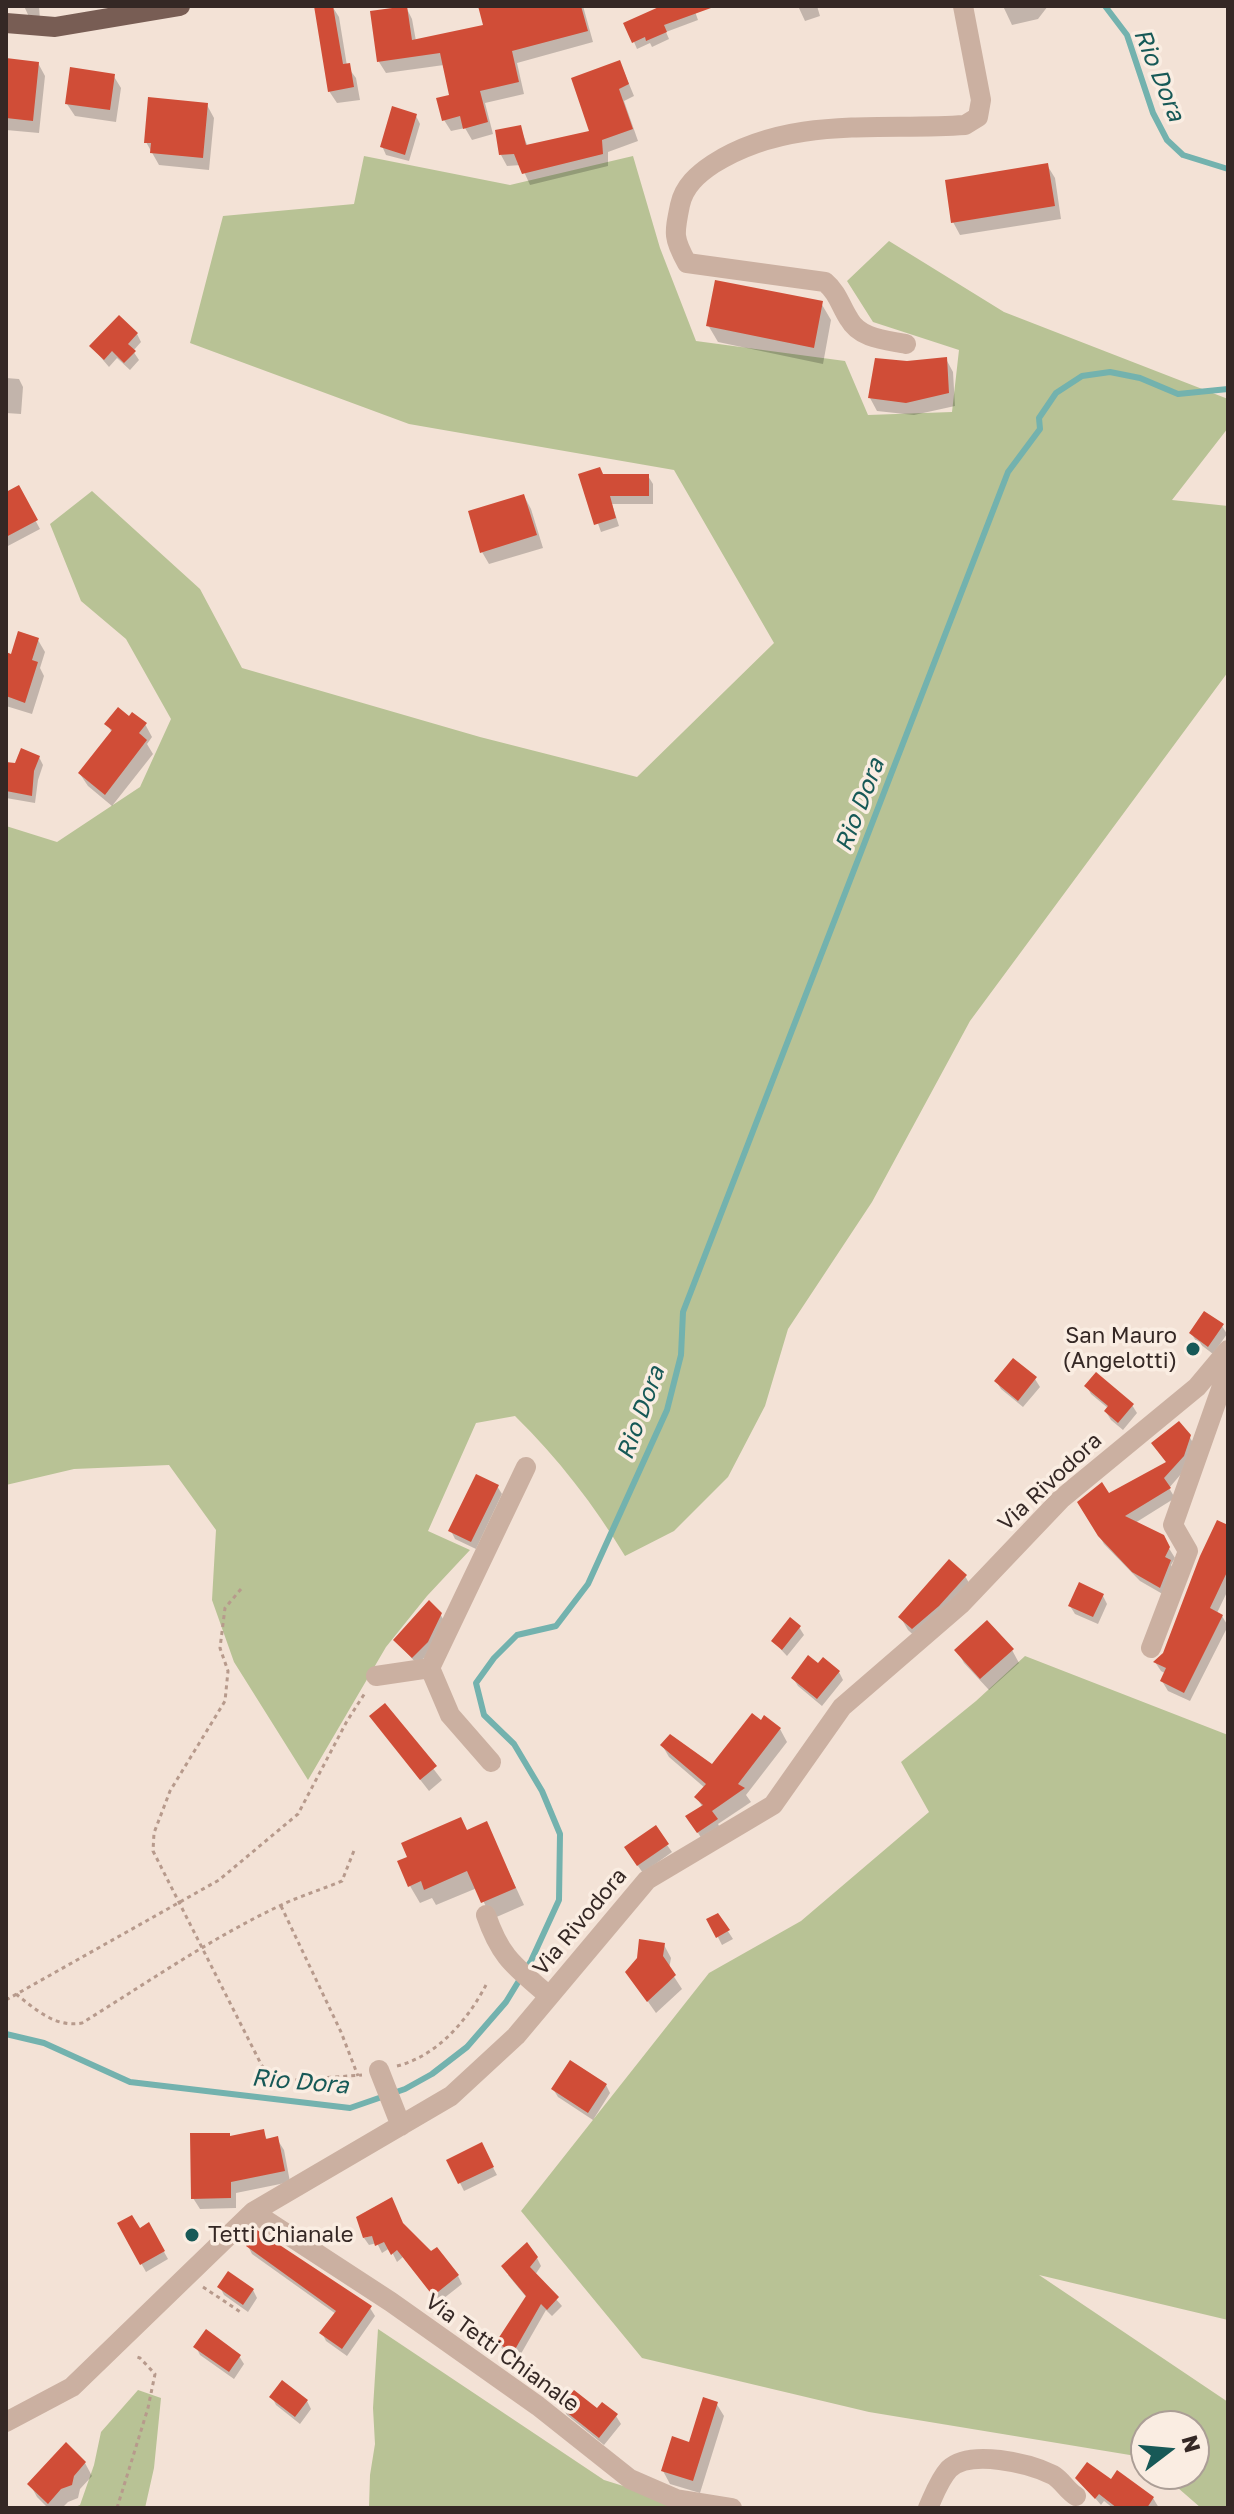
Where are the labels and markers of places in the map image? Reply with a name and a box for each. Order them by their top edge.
place label: San Mauro (Angelotti) [1062,1323,1177,1374]
marker: San Mauro (Angelotti) [1184,1340,1202,1358]
place label: Tetti Chianale [208,2222,354,2248]
marker: Tetti Chianale [183,2226,201,2244]

